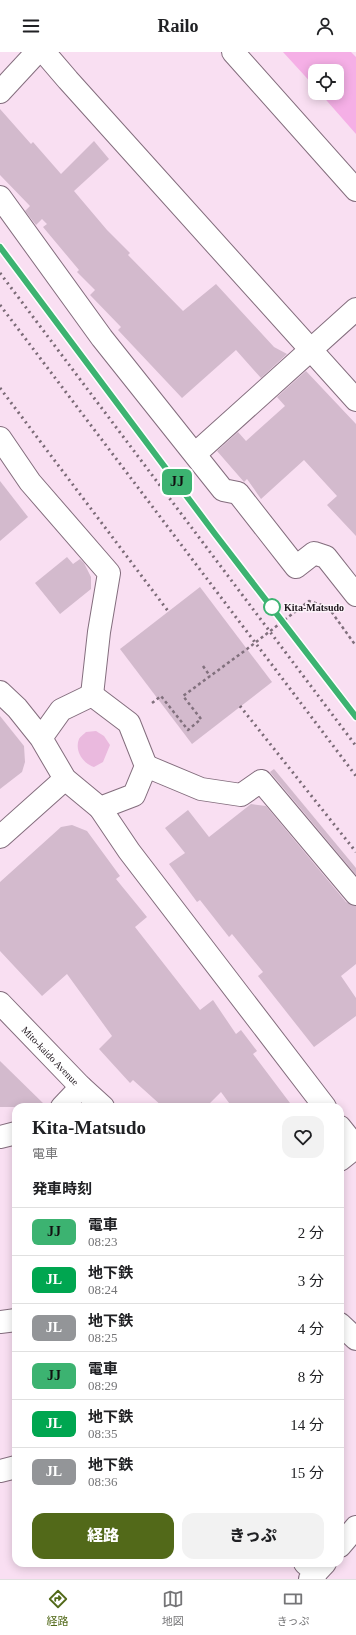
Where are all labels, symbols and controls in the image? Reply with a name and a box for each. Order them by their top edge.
icon: menu [20,15,42,37]
icon: person [314,15,336,37]
text: Railo [157,16,199,36]
map controls [308,64,344,100]
button: locate [308,64,344,100]
line badge: JJ [159,469,195,495]
text: JJ [170,474,184,489]
marker: Kita-Matsudo [263,598,281,616]
place label: Kita-Matsudo [284,602,344,613]
street label: Mito-kaido Avenue [20,1024,82,1088]
button: heart [282,1116,324,1158]
text: Kita-Matsudo [32,1117,146,1138]
text: 電車 [32,1146,58,1161]
text: 発車時刻 [32,1181,92,1197]
text: 電車 [88,1217,118,1233]
text: JJ [47,1224,61,1239]
text: 2 分 [298,1225,324,1241]
text: 08:23 [88,1234,118,1249]
text: 地下鉄 [88,1265,133,1281]
text: JL [46,1272,62,1287]
text: 3 分 [298,1273,324,1289]
text: 08:24 [88,1282,118,1297]
text: 地下鉄 [88,1313,133,1329]
text: JL [46,1320,62,1335]
text: 4 分 [298,1321,324,1337]
text: 08:25 [88,1330,118,1345]
text: 電車 [88,1361,118,1377]
text: JJ [47,1368,61,1383]
text: 8 分 [298,1369,324,1385]
text: 08:29 [88,1378,118,1393]
text: 地下鉄 [88,1409,133,1425]
text: JL [46,1416,62,1431]
text: 14 分 [290,1417,324,1433]
text: 08:35 [88,1426,118,1441]
text: 地下鉄 [88,1457,133,1473]
text: JL [46,1464,62,1479]
text: 15 分 [290,1465,324,1481]
text: 08:36 [88,1474,118,1489]
button: 経路 [32,1513,174,1559]
button: きっぷ [182,1513,324,1559]
tab: 経路 [47,1588,69,1628]
tab: 地図 [162,1588,184,1628]
tab: きっぷ [277,1588,309,1628]

